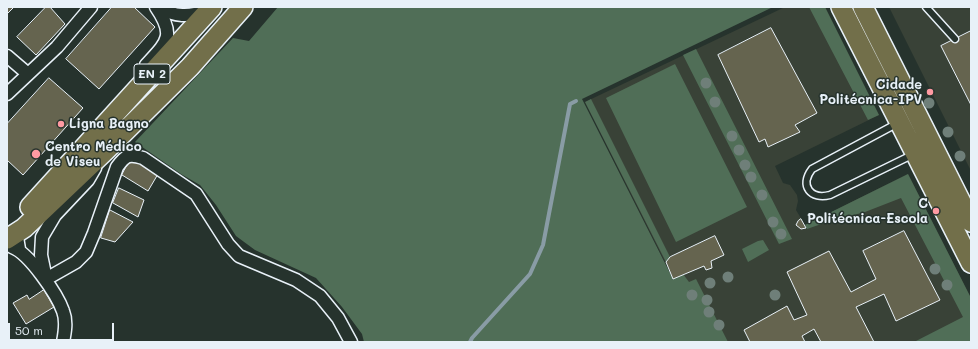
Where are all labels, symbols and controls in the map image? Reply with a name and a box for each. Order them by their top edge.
road number: EN 2 [134,64,170,84]
place label: Cidade Politécnica-IPV [819,77,922,108]
marker: Cidade Politécnica-IPV [925,87,935,97]
place label: Ligna Bagno [69,116,149,132]
marker: Ligna Bagno [56,119,66,129]
place label: Centro Médico de Viseu [45,139,142,170]
marker: Centro Médico de Viseu [30,148,42,160]
place label: C Politécnica-Escola [807,196,928,227]
marker: C Politécnica-Escola [931,206,941,216]
scale bar [10,315,116,341]
text: 50 m [15,322,43,338]

